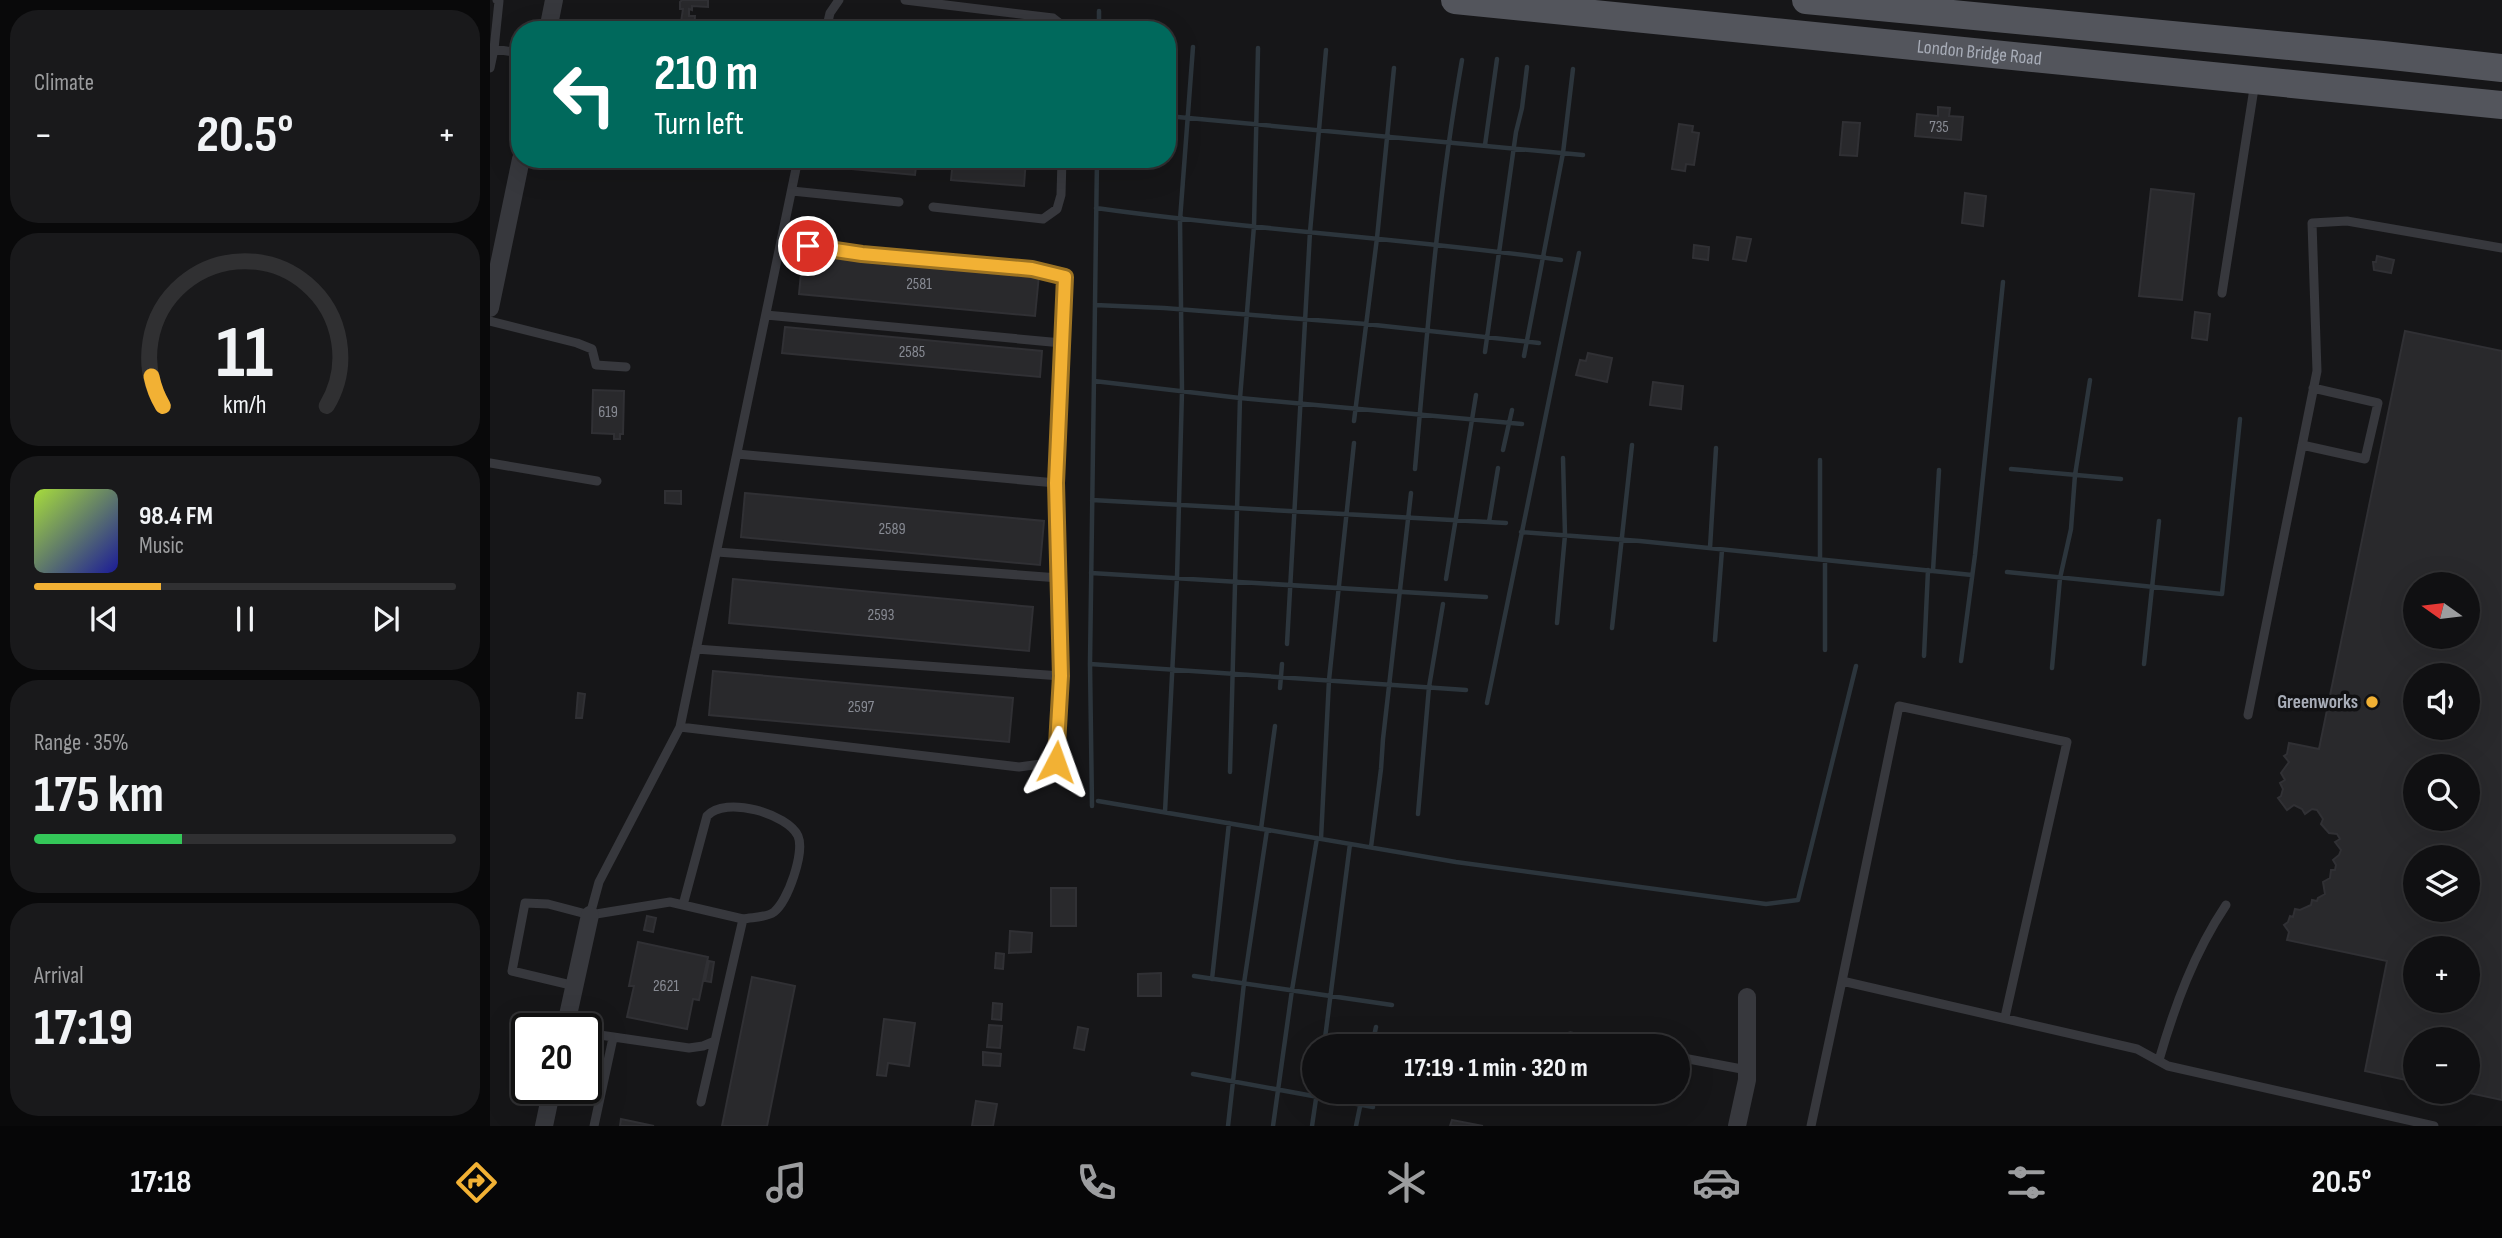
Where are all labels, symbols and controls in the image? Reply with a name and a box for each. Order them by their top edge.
street label: London Bridge Road [1916,35,2043,70]
text: 210 m [654,45,758,104]
icon: left [539,49,630,140]
text: Climate [34,69,94,97]
text: 20.5° [196,104,294,167]
text: Turn left [654,105,744,144]
text: − [34,113,53,158]
text: + [437,113,456,158]
house number: 735 [1929,118,1949,137]
pin [778,216,838,276]
icon: arrive [789,227,827,265]
house number: 2581 [906,275,932,294]
text: 11 [216,310,274,398]
house number: 2585 [899,343,925,362]
text: km/h [223,390,267,421]
house number: 619 [598,403,618,422]
text: 98.4 FM [139,501,213,532]
house number: 2589 [878,520,906,539]
text: Music [139,532,184,560]
north arrow [2403,572,2480,649]
map controls [2403,572,2480,1104]
icon: previous [85,600,123,638]
icon: pause [226,600,264,638]
icon: next [367,600,405,638]
house number: 2593 [868,606,894,625]
button: sound [2403,663,2480,740]
place label: Greenworks [2277,691,2358,714]
marker: Greenworks [2364,694,2380,710]
house number: 2597 [848,698,875,717]
position arrow [1019,725,1093,799]
text: Range · 35% [34,729,129,757]
button: search [2403,754,2480,831]
text: 175 km [34,764,164,827]
button: layers [2403,845,2480,922]
button: + [2403,936,2480,1013]
text: Arrival [34,962,83,990]
house number: 2621 [653,977,679,996]
text: 17:19 [34,997,133,1060]
speed limit sign: 20 [511,1013,602,1104]
button: − [2403,1027,2480,1104]
text: 17:19 · 1 min · 320 m [1404,1053,1588,1084]
icon: directions [452,1158,501,1207]
icon: music [762,1158,811,1207]
icon: phone [1072,1158,1121,1207]
icon: climate [1382,1158,1431,1207]
icon: car [1692,1158,1741,1207]
icon: filters [2002,1158,2051,1207]
text: 17:18 [130,1163,191,1202]
text: 20.5° [2312,1163,2371,1202]

